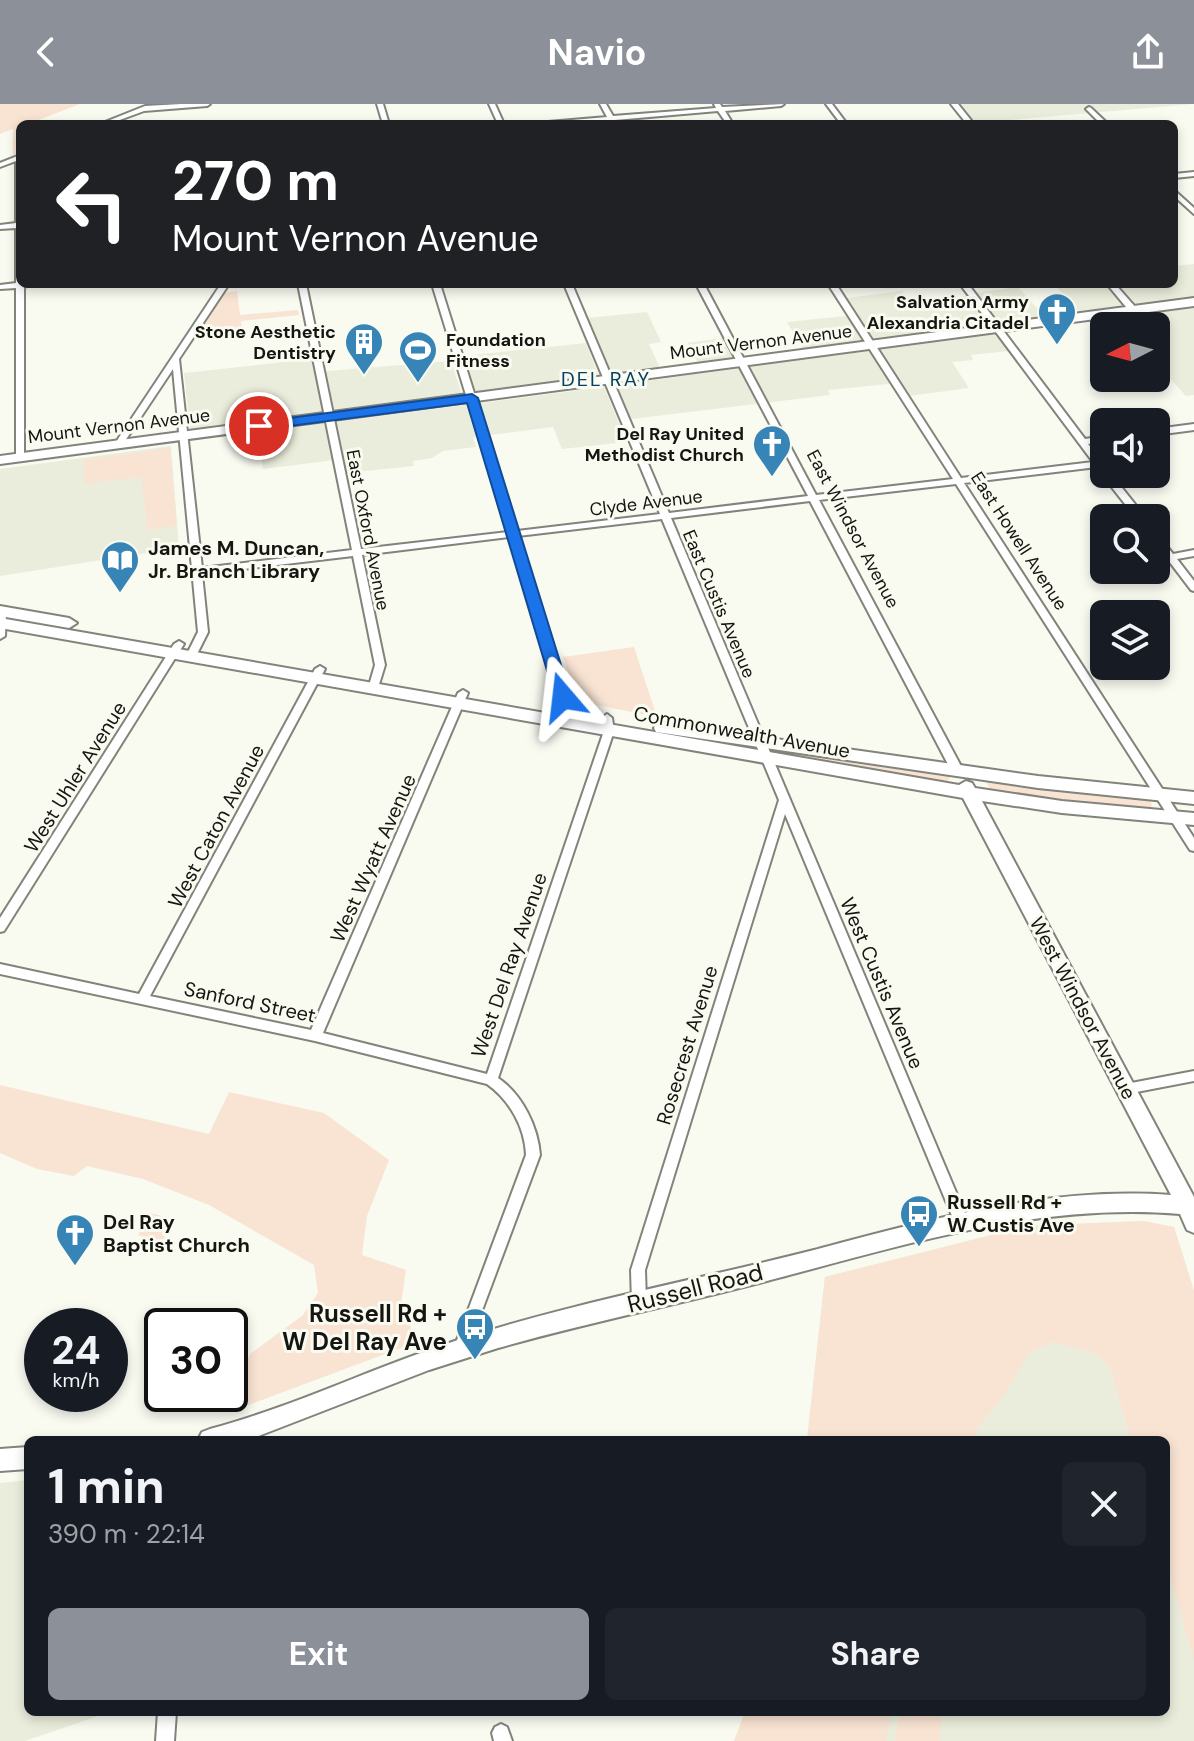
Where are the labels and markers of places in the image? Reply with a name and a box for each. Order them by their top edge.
place label: Salvation Army Alexandria Citadel [867,290,1029,335]
church icon: Salvation Army Alexandria Citadel [1036,291,1078,346]
place label: Stone Aesthetic Dentistry [195,320,336,365]
building icon: Stone Aesthetic Dentistry [343,321,385,376]
place label: Foundation Fitness [446,328,546,373]
sports icon: Foundation Fitness [397,329,439,384]
pin [225,392,293,460]
place label: Del Ray United Methodist Church [585,422,744,467]
church icon: Del Ray United Methodist Church [751,423,793,478]
place label: James M. Duncan, Jr. Branch Library [148,535,324,584]
library icon: James M. Duncan, Jr. Branch Library [99,539,141,594]
place label: Russell Rd + W Custis Ave [947,1189,1075,1238]
bus stop icon: Russell Rd + W Custis Ave [898,1193,940,1248]
place label: Del Ray Baptist Church [103,1209,250,1258]
church icon: Del Ray Baptist Church [54,1212,96,1267]
place label: Russell Rd + W Del Ray Ave [282,1298,447,1357]
bus stop icon: Russell Rd + W Del Ray Ave [454,1306,496,1361]

